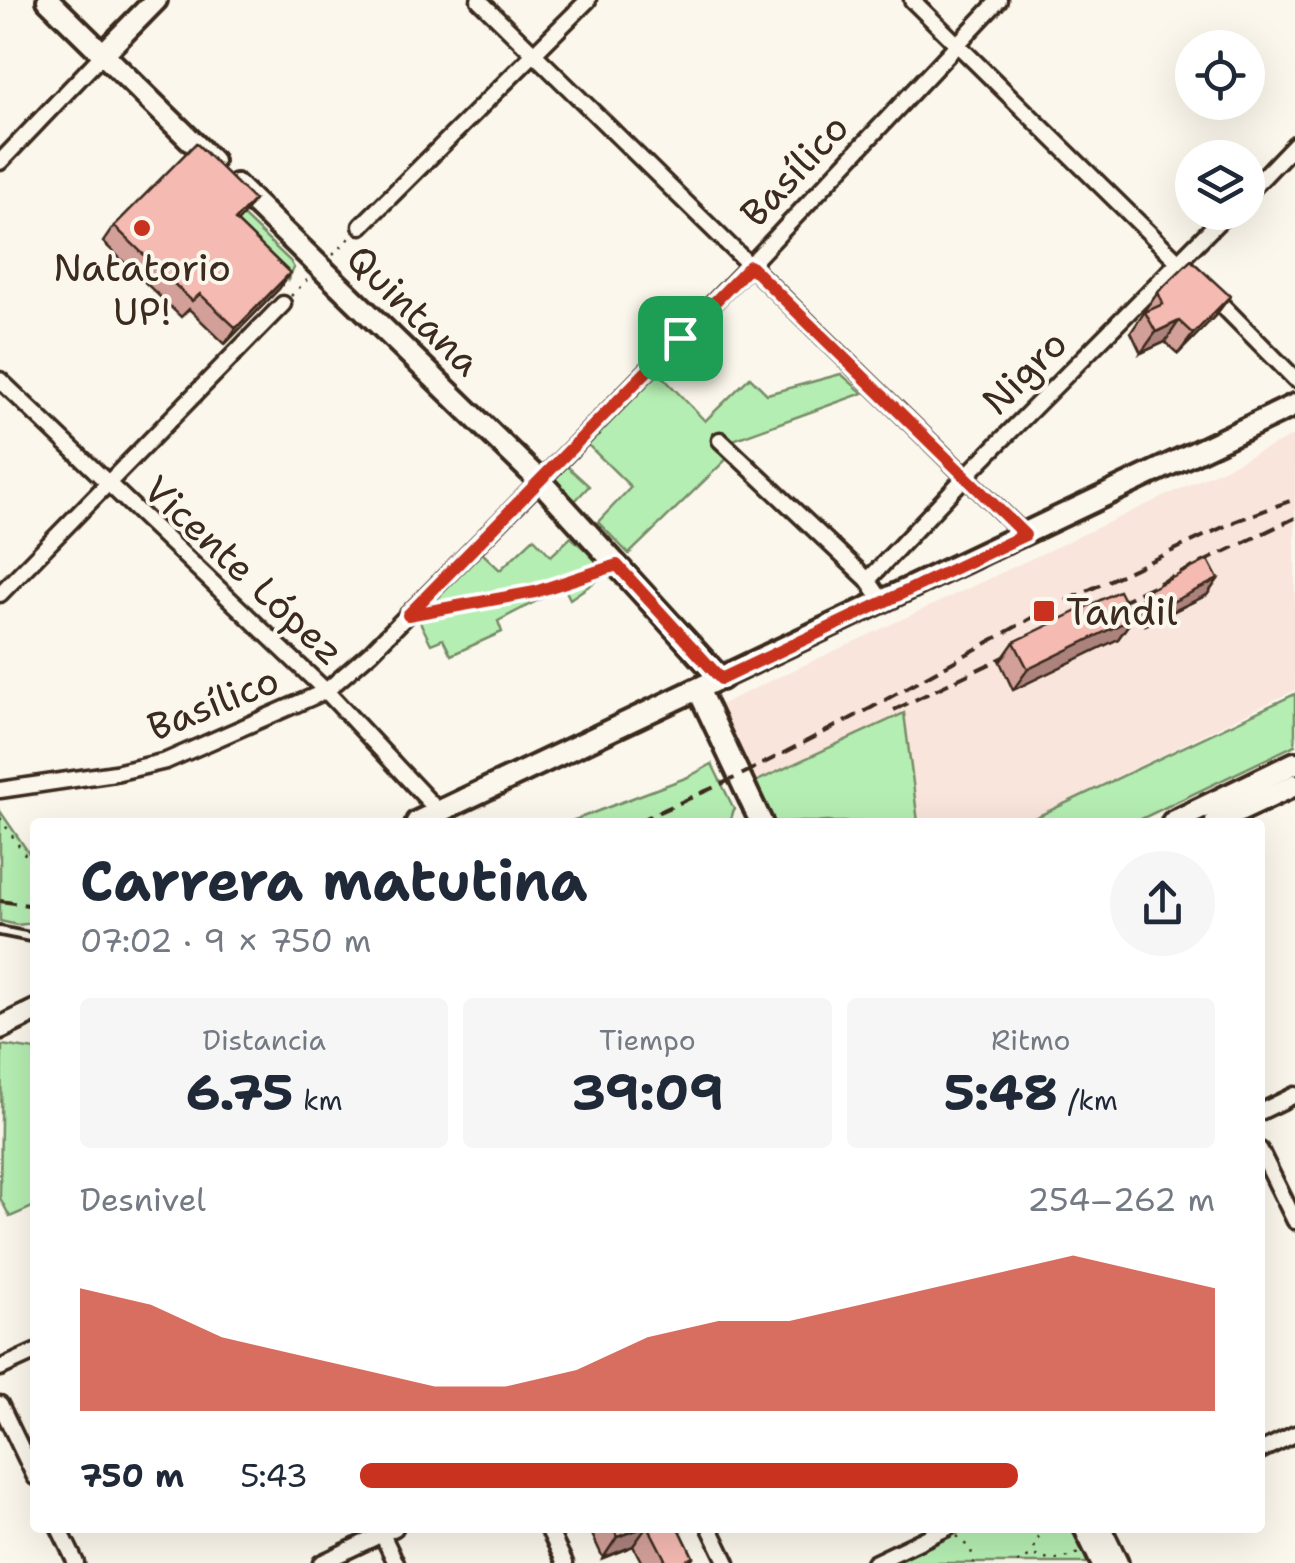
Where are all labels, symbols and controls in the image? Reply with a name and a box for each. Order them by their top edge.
map controls [1175,30,1265,230]
button: locate [1175,30,1265,120]
street label: Basílico [729,102,859,238]
button: layers [1175,140,1265,230]
marker: Natatorio UP! [131,217,153,239]
street label: Quintana [336,233,493,387]
place label: Natatorio UP! [53,242,231,337]
pin [638,296,723,381]
icon: arrive [653,311,708,366]
street label: Nigro [970,318,1078,426]
street label: Vicente López [133,464,355,676]
place label: Tandil [1066,586,1178,637]
marker: Tandil [1031,598,1057,624]
street label: Basílico [140,654,286,752]
text: Carrera matutina [80,844,588,918]
button: share [1110,851,1215,956]
text: 07:02 · 9 × 750 m [80,919,371,962]
text: Distancia [202,1021,326,1059]
text: Tiempo [599,1021,696,1059]
text: Ritmo [991,1021,1071,1059]
text: 6.75 [186,1059,293,1126]
text: 39:09 [571,1059,724,1126]
text: 5:48 [944,1059,1058,1126]
text: km [293,1081,343,1119]
text: /km [1058,1081,1118,1119]
text: Desnivel [80,1178,206,1221]
text: 254–262 m [1027,1178,1215,1221]
text: 750 m [80,1454,184,1497]
text: 5:43 [240,1454,308,1497]

